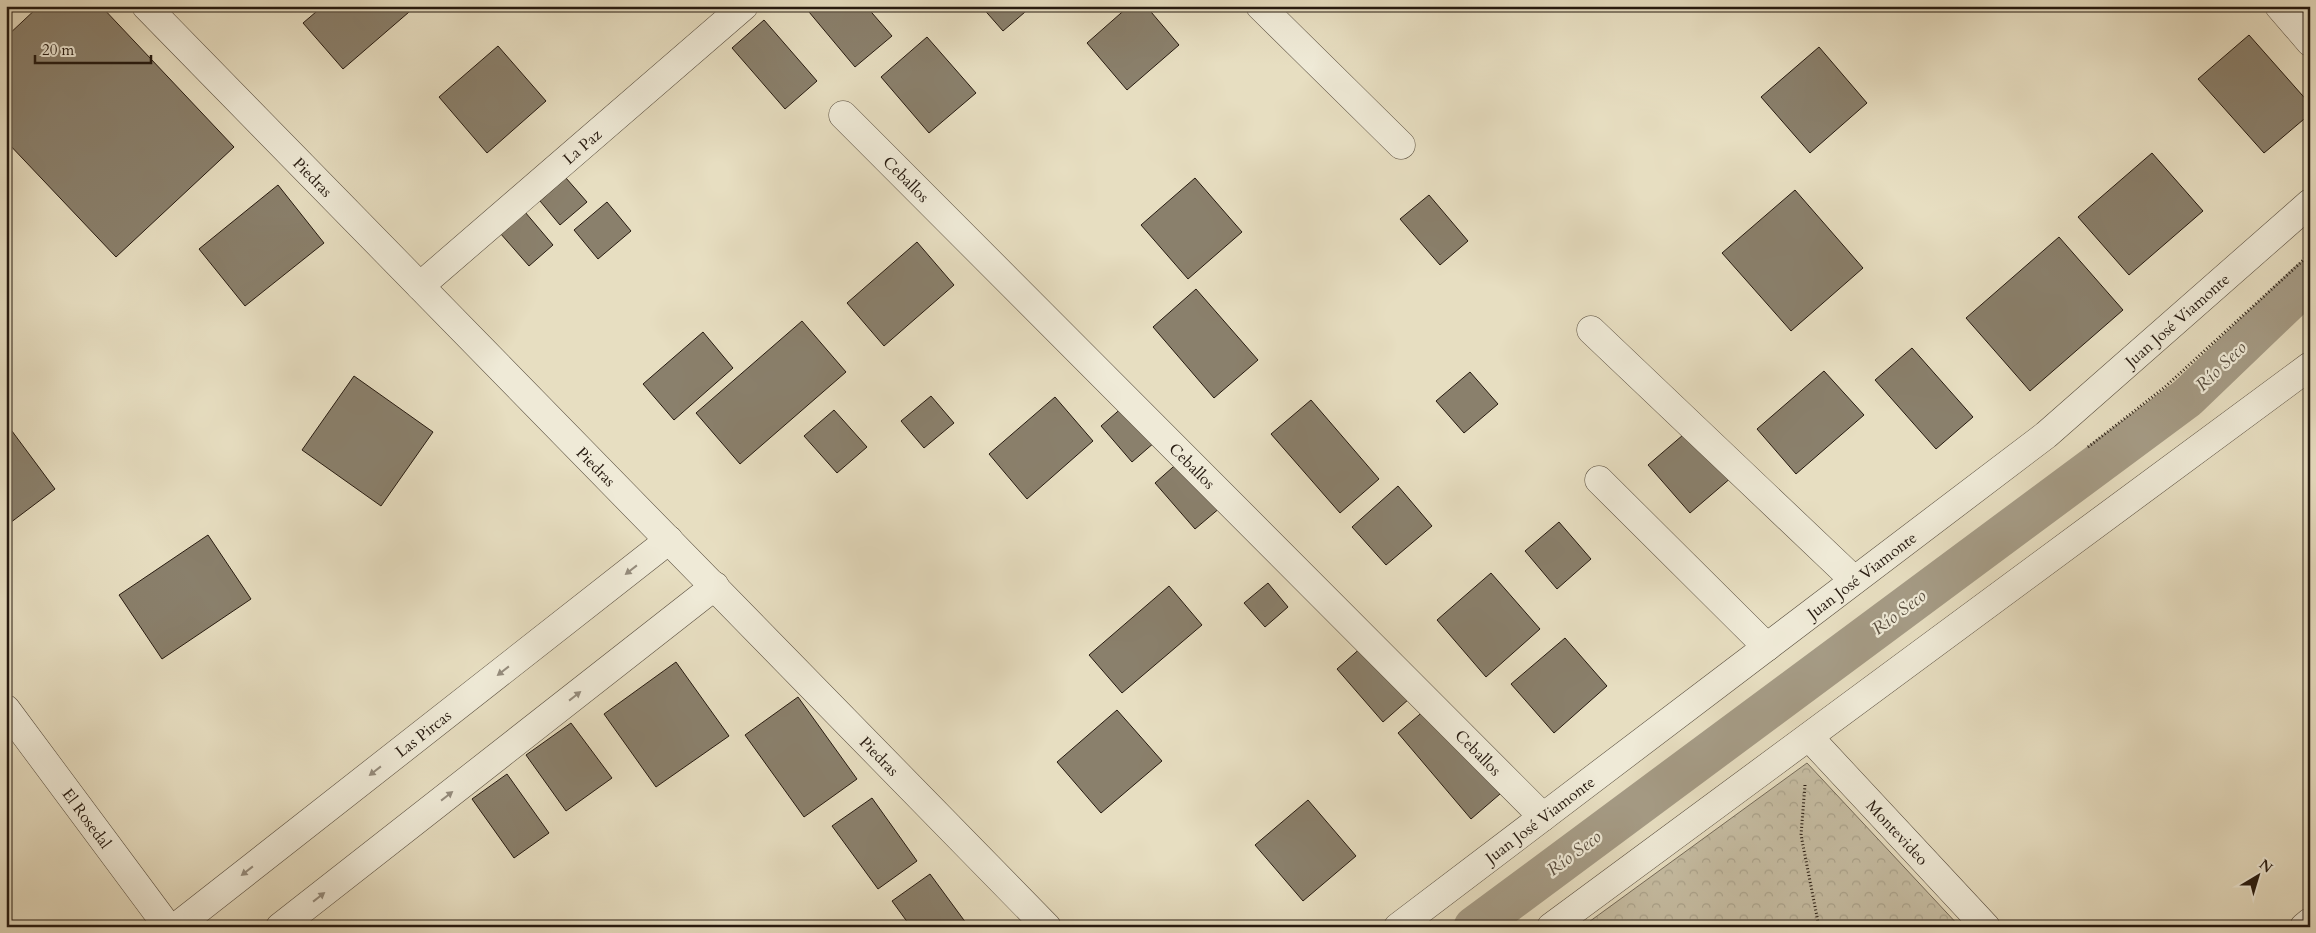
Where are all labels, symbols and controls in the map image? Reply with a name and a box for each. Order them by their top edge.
scale bar [35,32,151,64]
text: 20 m [42,40,74,60]
street label: La Paz [559,124,607,170]
street label: Ceballos [878,151,934,207]
street label: Piedras [288,153,337,202]
street label: Juan José Viamonte [2119,269,2235,374]
water label: Río Seco [2190,336,2252,397]
street label: Ceballos [1164,438,1220,494]
street label: Piedras [571,442,620,492]
street label: Juan José Viamonte [1801,527,1921,626]
one-way arrow [625,565,638,576]
water label: Río Seco [1867,584,1932,641]
one-way arrow [497,665,510,676]
one-way arrow [568,691,581,702]
street label: Las Pircas [391,705,456,763]
street label: Ceballos [1450,725,1506,781]
street label: Piedras [854,732,903,781]
one-way arrow [369,765,382,776]
street label: Juan José Viamonte [1479,771,1600,870]
street label: El Rosedal [57,784,116,853]
one-way arrow [440,791,453,802]
street label: Montevideo [1861,795,1933,871]
water label: Río Seco [1542,825,1607,882]
north arrow [2234,850,2284,900]
text: N [2255,855,2276,877]
one-way arrow [241,866,254,877]
one-way arrow [312,891,325,902]

